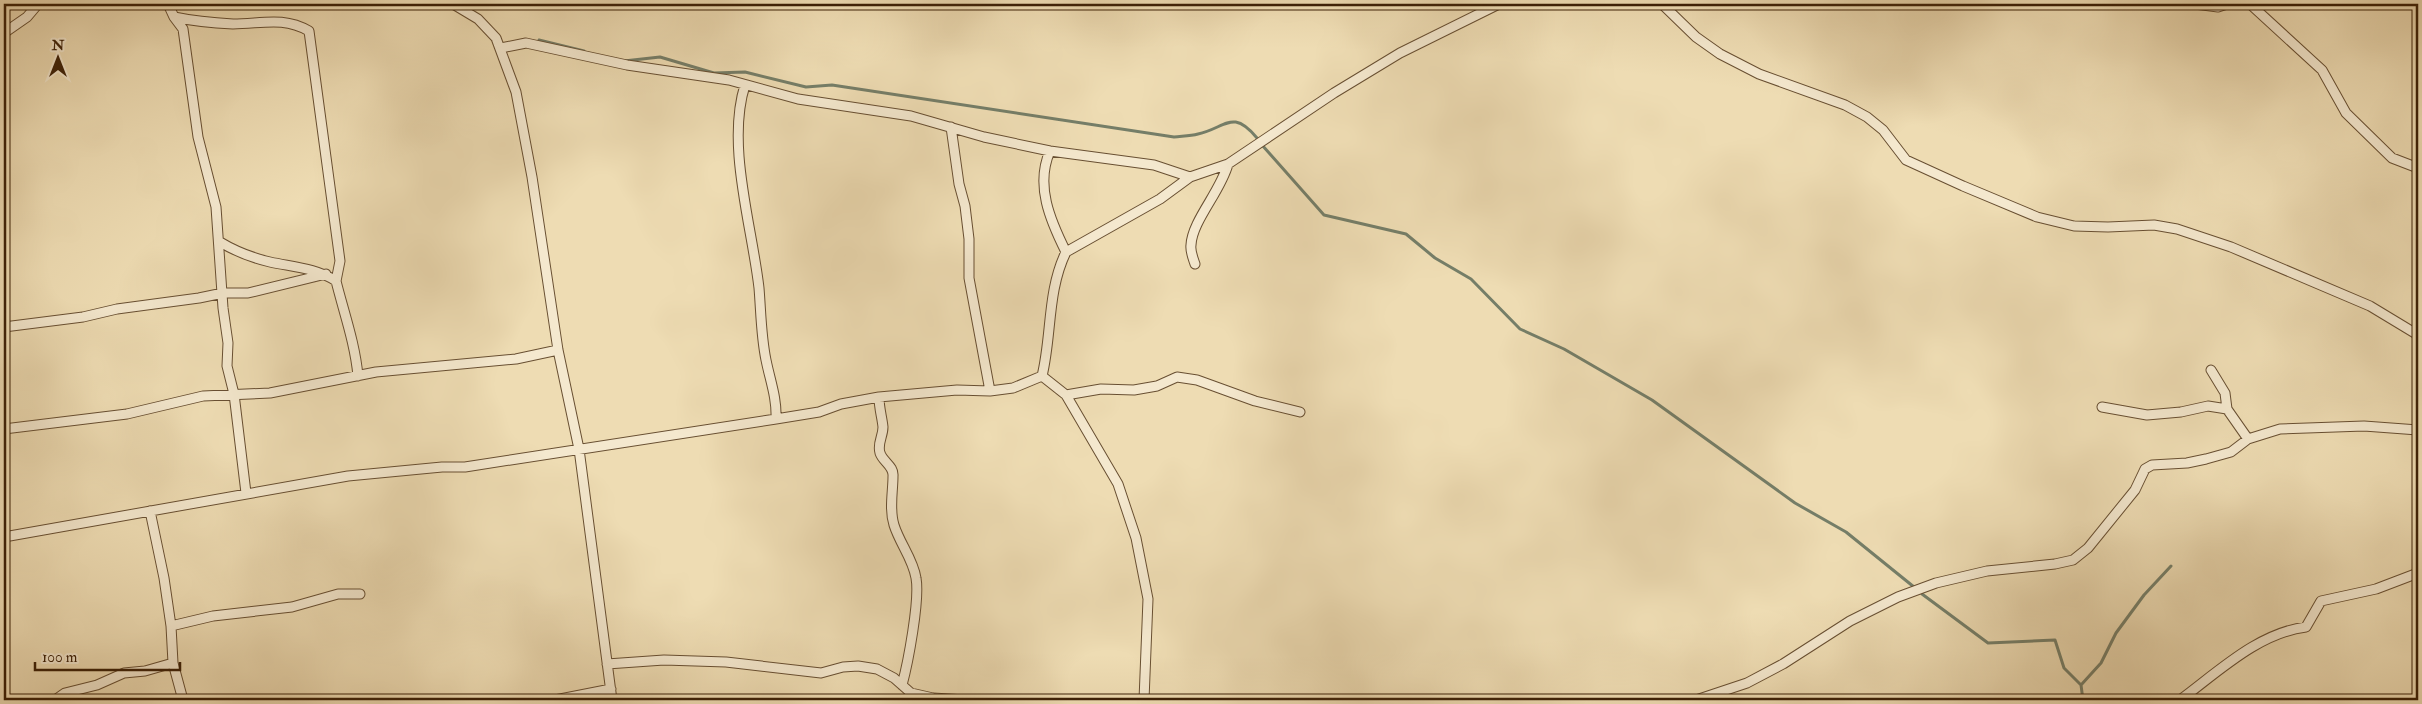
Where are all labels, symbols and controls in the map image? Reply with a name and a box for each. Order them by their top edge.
north arrow [32,32,82,82]
text: N [51,37,65,54]
scale bar [35,639,180,671]
text: 100 m [42,648,78,667]

